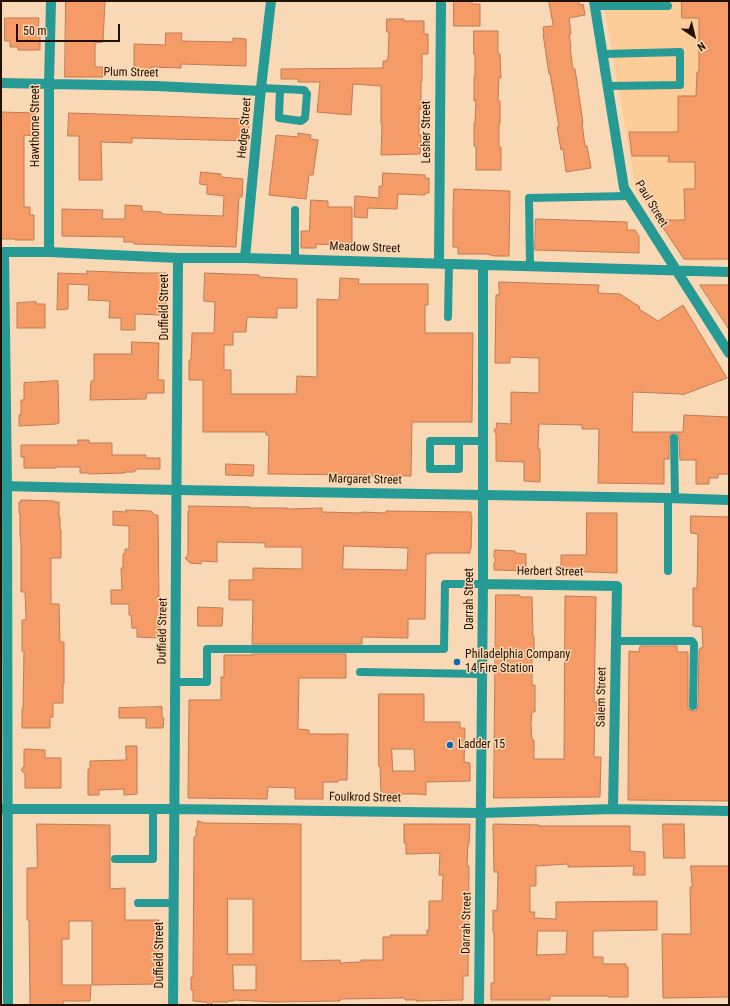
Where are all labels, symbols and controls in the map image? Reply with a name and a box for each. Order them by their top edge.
scale bar [18,16,122,42]
north arrow [674,16,714,56]
text: 50 m [23,24,47,38]
text: N [695,39,708,53]
street label: Plum Street [103,65,159,81]
street label: Hawthorne Street [29,85,43,167]
street label: Hedge Street [235,97,255,159]
street label: Lesher Street [420,101,434,163]
street label: Paul Street [631,178,671,230]
street label: Meadow Street [329,240,401,256]
street label: Duffield Street [158,274,172,340]
street label: Margaret Street [328,472,402,488]
street label: Herbert Street [517,564,583,580]
street label: Darrah Street [463,568,477,630]
street label: Duffield Street [155,597,171,665]
place label: Philadelphia Company 14 Fire Station [465,648,570,676]
marker: Philadelphia Company 14 Fire Station [452,657,462,667]
street label: Salem Street [594,667,610,727]
place label: Ladder 15 [458,738,505,752]
marker: Ladder 15 [445,740,455,750]
street label: Foulkrod Street [329,790,401,806]
street label: Darrah Street [459,892,475,954]
street label: Duffield Street [153,922,167,988]

